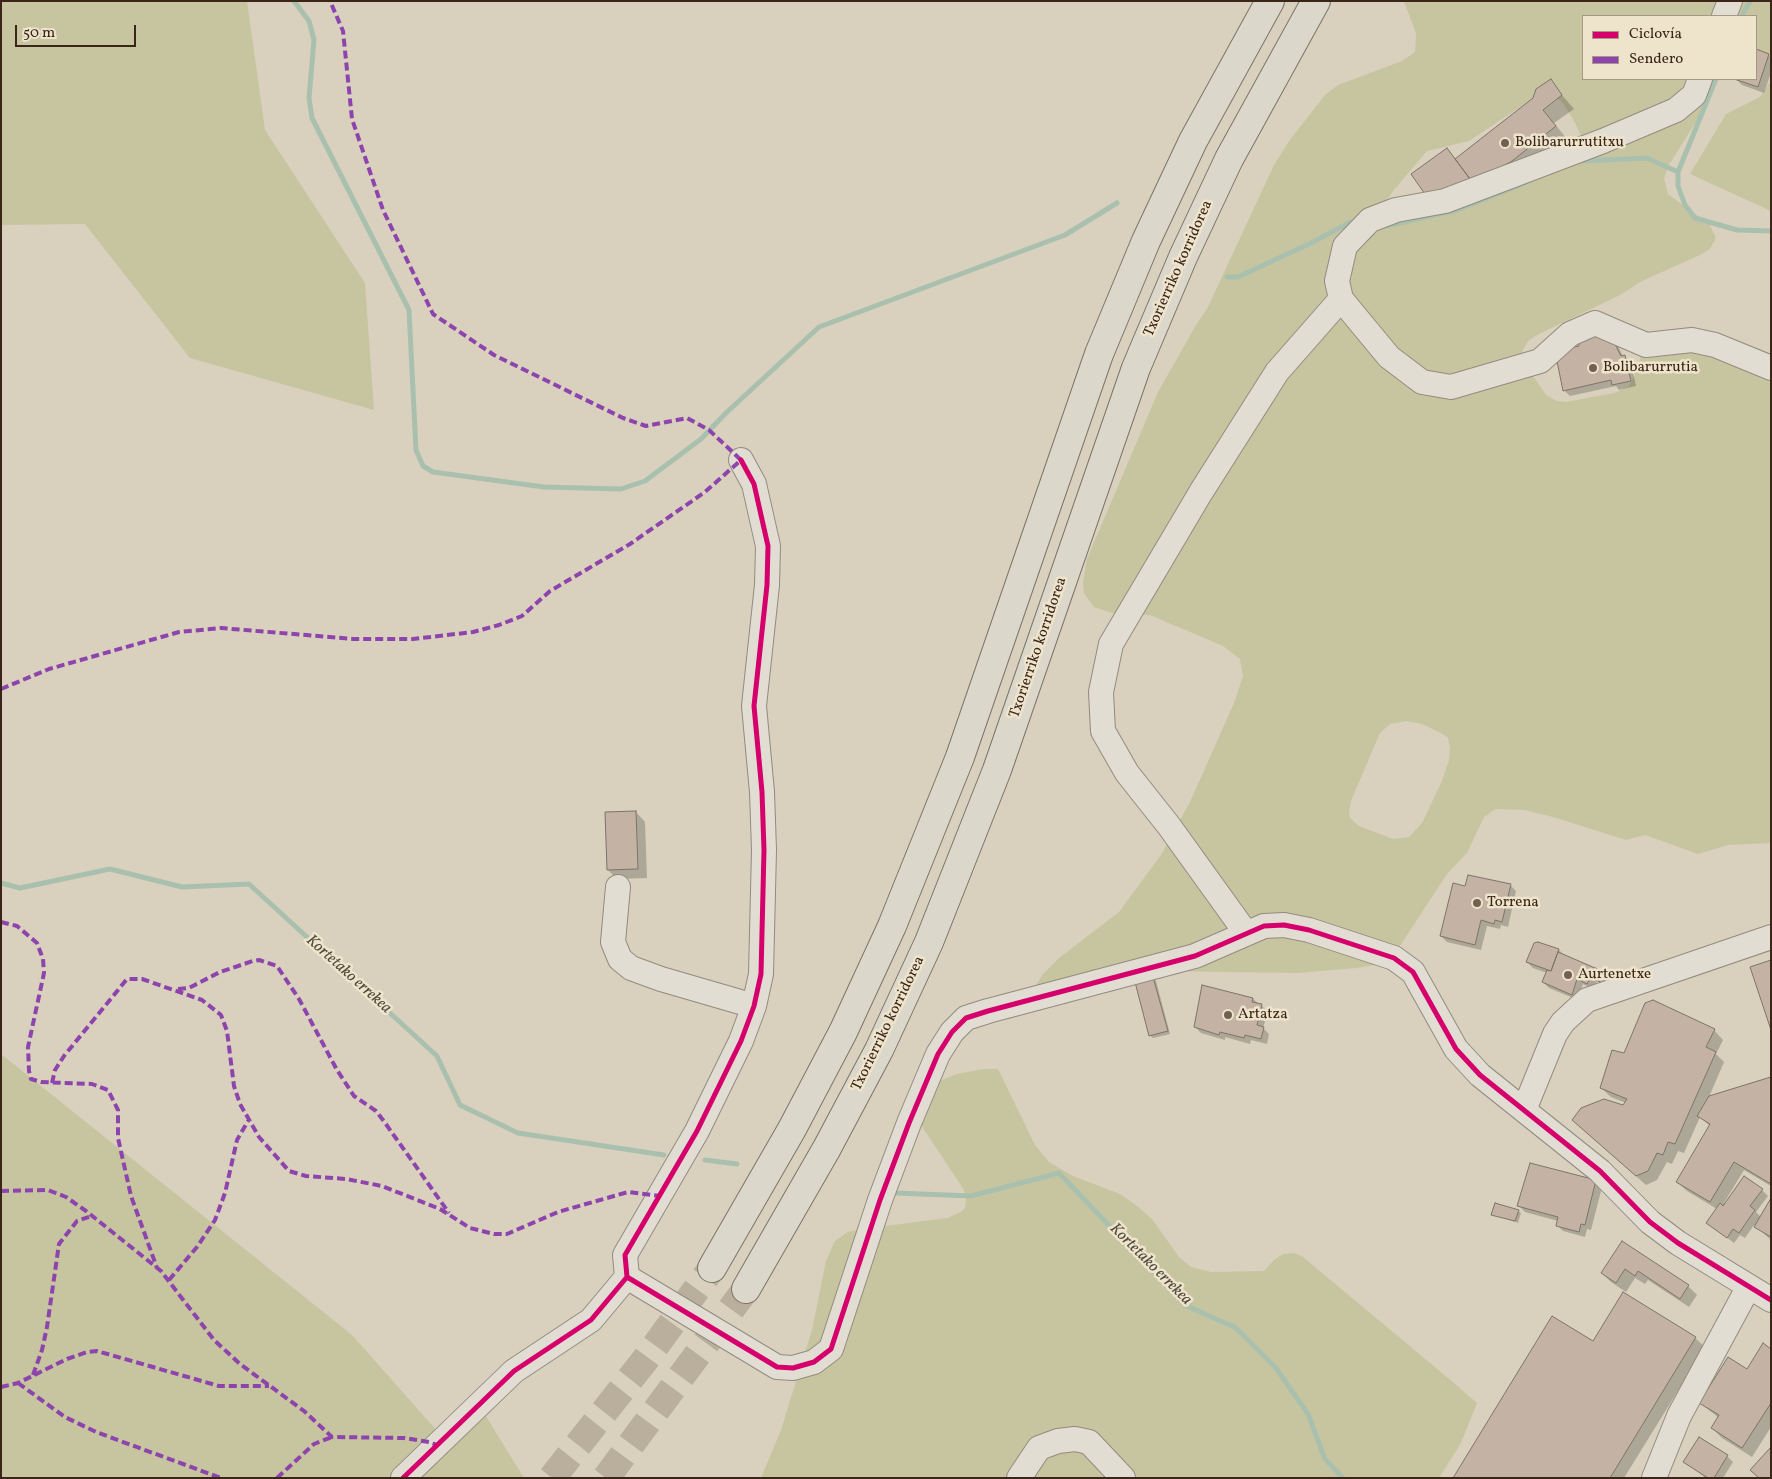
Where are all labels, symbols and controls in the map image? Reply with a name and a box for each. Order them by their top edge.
scale bar [18,15,139,47]
legend [1582,15,1757,80]
text: 50 m [23,23,55,44]
text: Ciclovía [1629,24,1682,45]
text: Sendero [1629,49,1683,70]
place label: Bolibarurrutitxu [1515,134,1624,152]
marker: Bolibarurrutitxu [1499,137,1511,149]
street label: Txorierriko korridorea [1141,198,1217,340]
place label: Bolibarurrutia [1603,359,1698,377]
marker: Bolibarurrutia [1587,362,1599,374]
street label: Txorierriko korridorea [1006,575,1072,721]
place label: Torrena [1487,894,1539,912]
marker: Torrena [1471,897,1483,909]
water label: Kortetako errekea [301,932,395,1018]
street label: Txorierriko korridorea [849,954,929,1094]
place label: Aurtenetxe [1578,966,1651,984]
marker: Aurtenetxe [1562,969,1574,981]
place label: Artatza [1238,1006,1288,1024]
marker: Artatza [1222,1009,1234,1021]
water label: Kortetako errekea [1105,1220,1195,1310]

